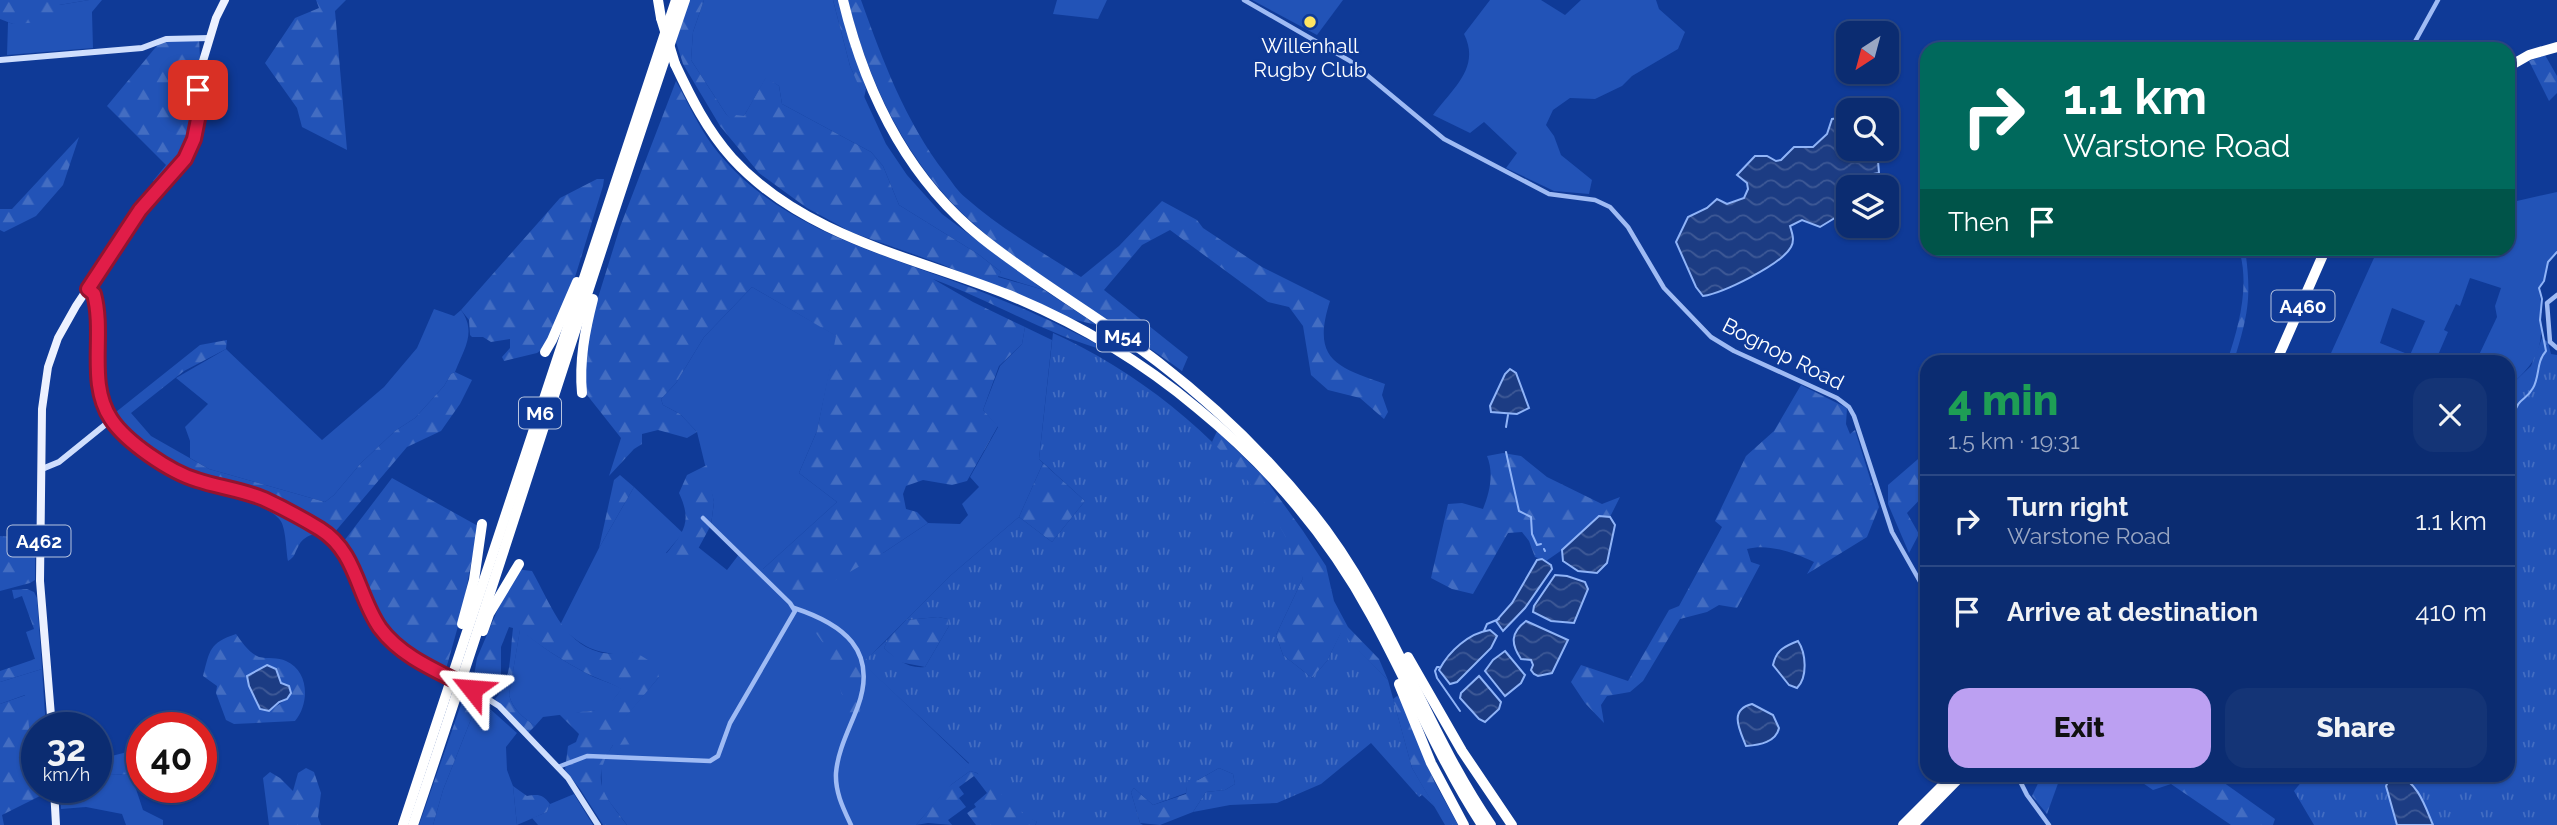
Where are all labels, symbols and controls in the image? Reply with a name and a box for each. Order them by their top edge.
marker: Willenhall Rugby Club [1302,14,1318,30]
north arrow [1836,21,1899,84]
map controls [1836,21,1899,238]
place label: Willenhall Rugby Club [1253,33,1367,82]
pin [168,60,228,120]
text: 1.1 km [2063,68,2207,125]
icon: right [1948,70,2039,161]
icon: arrive [179,71,217,109]
button: search [1836,98,1899,161]
text: Warstone Road [2063,127,2291,164]
button: layers [1836,175,1899,238]
icon: arrive [2023,203,2061,241]
text: Then [1948,207,2009,237]
road number: A460 [2272,290,2334,322]
street label: Bognop Road [1718,312,1848,395]
road number: M54 [1097,320,1149,352]
text: 4 min [1948,376,2058,425]
button: close [2413,378,2487,452]
road number: M6 [519,398,561,428]
text: 1.5 km · 19:31 [1948,427,2080,454]
text: Turn right [2007,492,2128,522]
icon: right [1948,502,1986,540]
text: 1.1 km [2416,506,2487,536]
text: Warstone Road [2007,522,2171,549]
road number: A462 [7,526,70,556]
icon: arrive [1948,593,1986,631]
text: Arrive at destination [2007,597,2258,627]
text: 410 m [2415,597,2487,627]
position arrow [435,652,509,726]
button: Exit [1948,688,2211,768]
button: Share [2225,688,2487,768]
speed limit sign: 40 [126,712,217,803]
text: 32 [47,728,86,769]
text: km/h [43,764,90,785]

